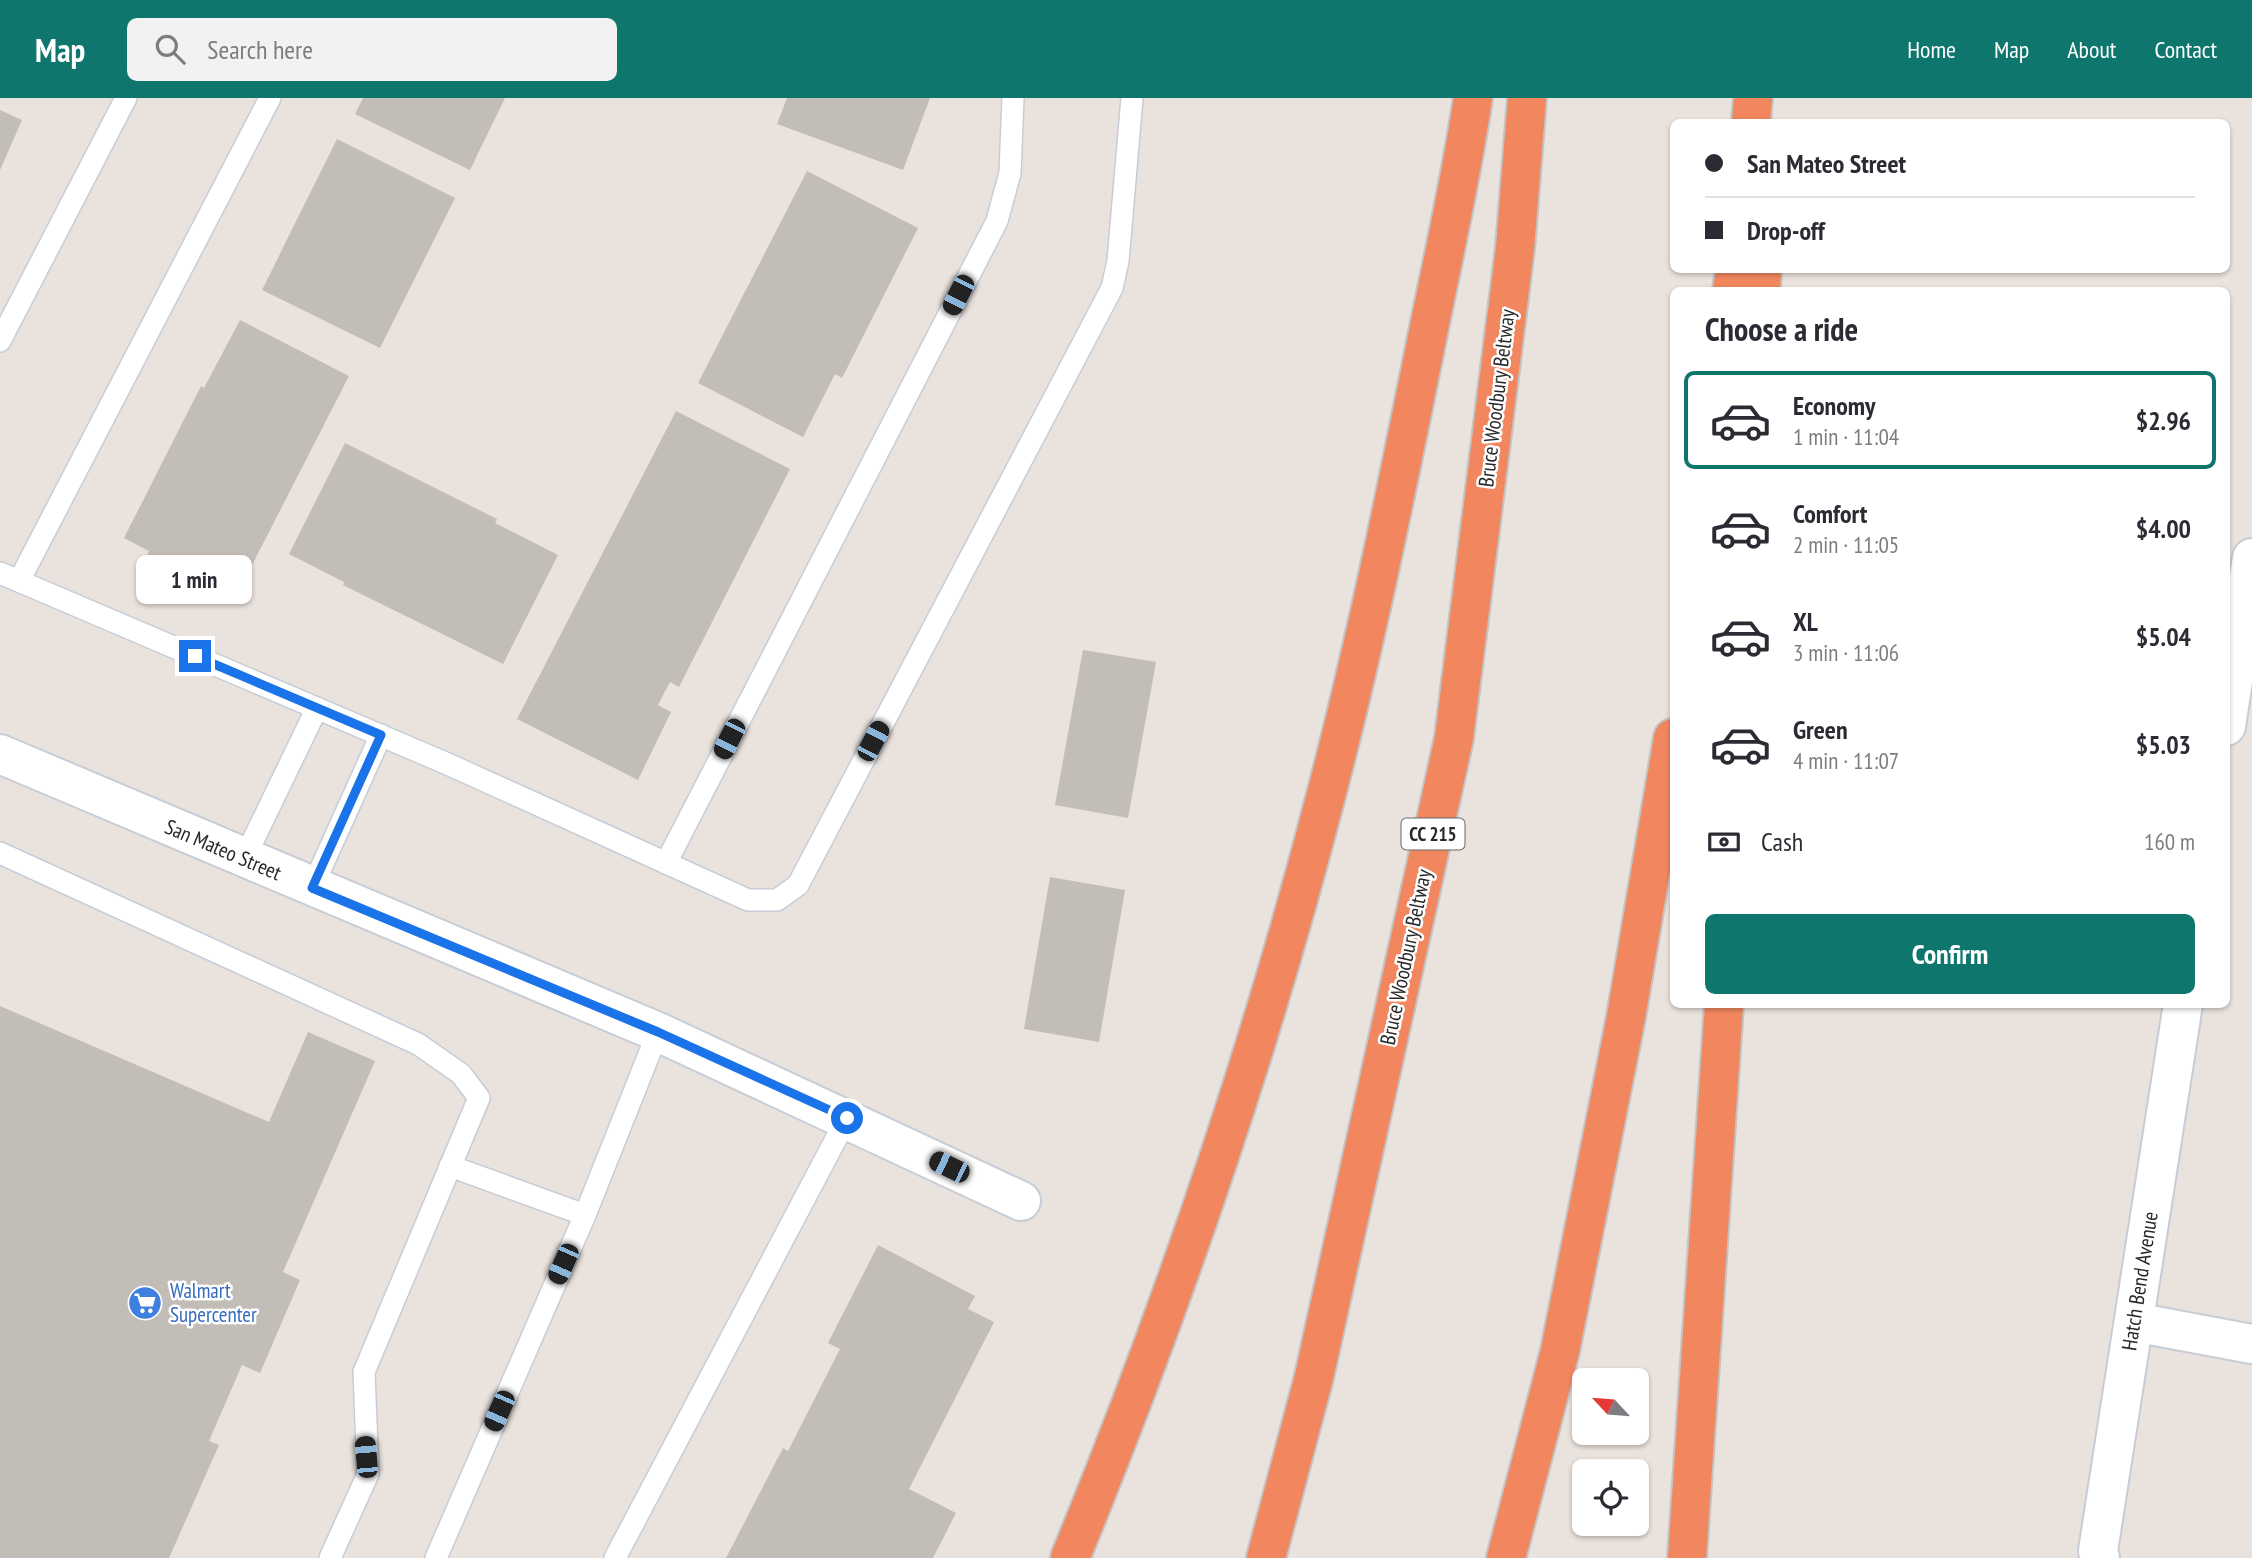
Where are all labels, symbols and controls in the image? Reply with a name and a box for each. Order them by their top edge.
search box [127,18,617,81]
text: Map [35,28,85,71]
icon: search [151,30,189,68]
text: Search here [207,33,313,66]
text: Home [1907,34,1956,65]
text: Map [1994,34,2029,65]
text: About [2067,34,2116,65]
text: Contact [2154,34,2217,65]
text: San Mateo Street [1747,147,1906,180]
text: Drop-off [1747,214,1825,247]
car [940,272,977,318]
street label: Bruce Woodbury Beltway [1472,307,1521,488]
text: Choose a ride [1705,308,1858,350]
icon: car [1709,389,1772,452]
text: Economy [1793,389,1875,422]
text: $2.96 [2136,404,2191,437]
text: 1 min · 11:04 [1793,422,1899,451]
icon: car [1709,497,1772,560]
text: Comfort [1793,497,1867,530]
text: $4.00 [2136,512,2191,545]
text: 2 min · 11:05 [1793,530,1899,559]
callout: 1 min [137,554,253,603]
text: 1 min [171,565,217,594]
icon: car [1709,605,1772,668]
text: XL [1793,605,1818,638]
text: $5.04 [2136,620,2191,653]
text: 3 min · 11:06 [1793,638,1899,667]
route end [179,640,211,672]
icon: car [1709,713,1772,776]
text: Green [1793,713,1848,746]
car [711,716,748,762]
car [854,718,893,764]
text: $5.03 [2136,728,2191,761]
text: 4 min · 11:07 [1793,746,1899,775]
street label: San Mateo Street [161,813,286,886]
road number: CC 215 [1402,818,1464,849]
icon: cash [1705,823,1743,861]
text: Cash [1761,825,1803,858]
text: 160 m [2144,827,2195,856]
street label: Bruce Woodbury Beltway [1374,866,1437,1047]
button: Confirm [1705,914,2195,994]
route start [831,1102,863,1134]
car [926,1148,973,1186]
street label: Hatch Bend Avenue [2115,1210,2164,1352]
car [545,1241,582,1287]
place label: Walmart Supercenter [170,1277,257,1328]
supermarket icon: Walmart Supercenter [126,1284,164,1322]
north arrow [1572,1368,1648,1446]
map controls [1572,1368,1649,1536]
car [481,1388,518,1434]
car [354,1435,379,1479]
button: locate [1572,1459,1649,1536]

